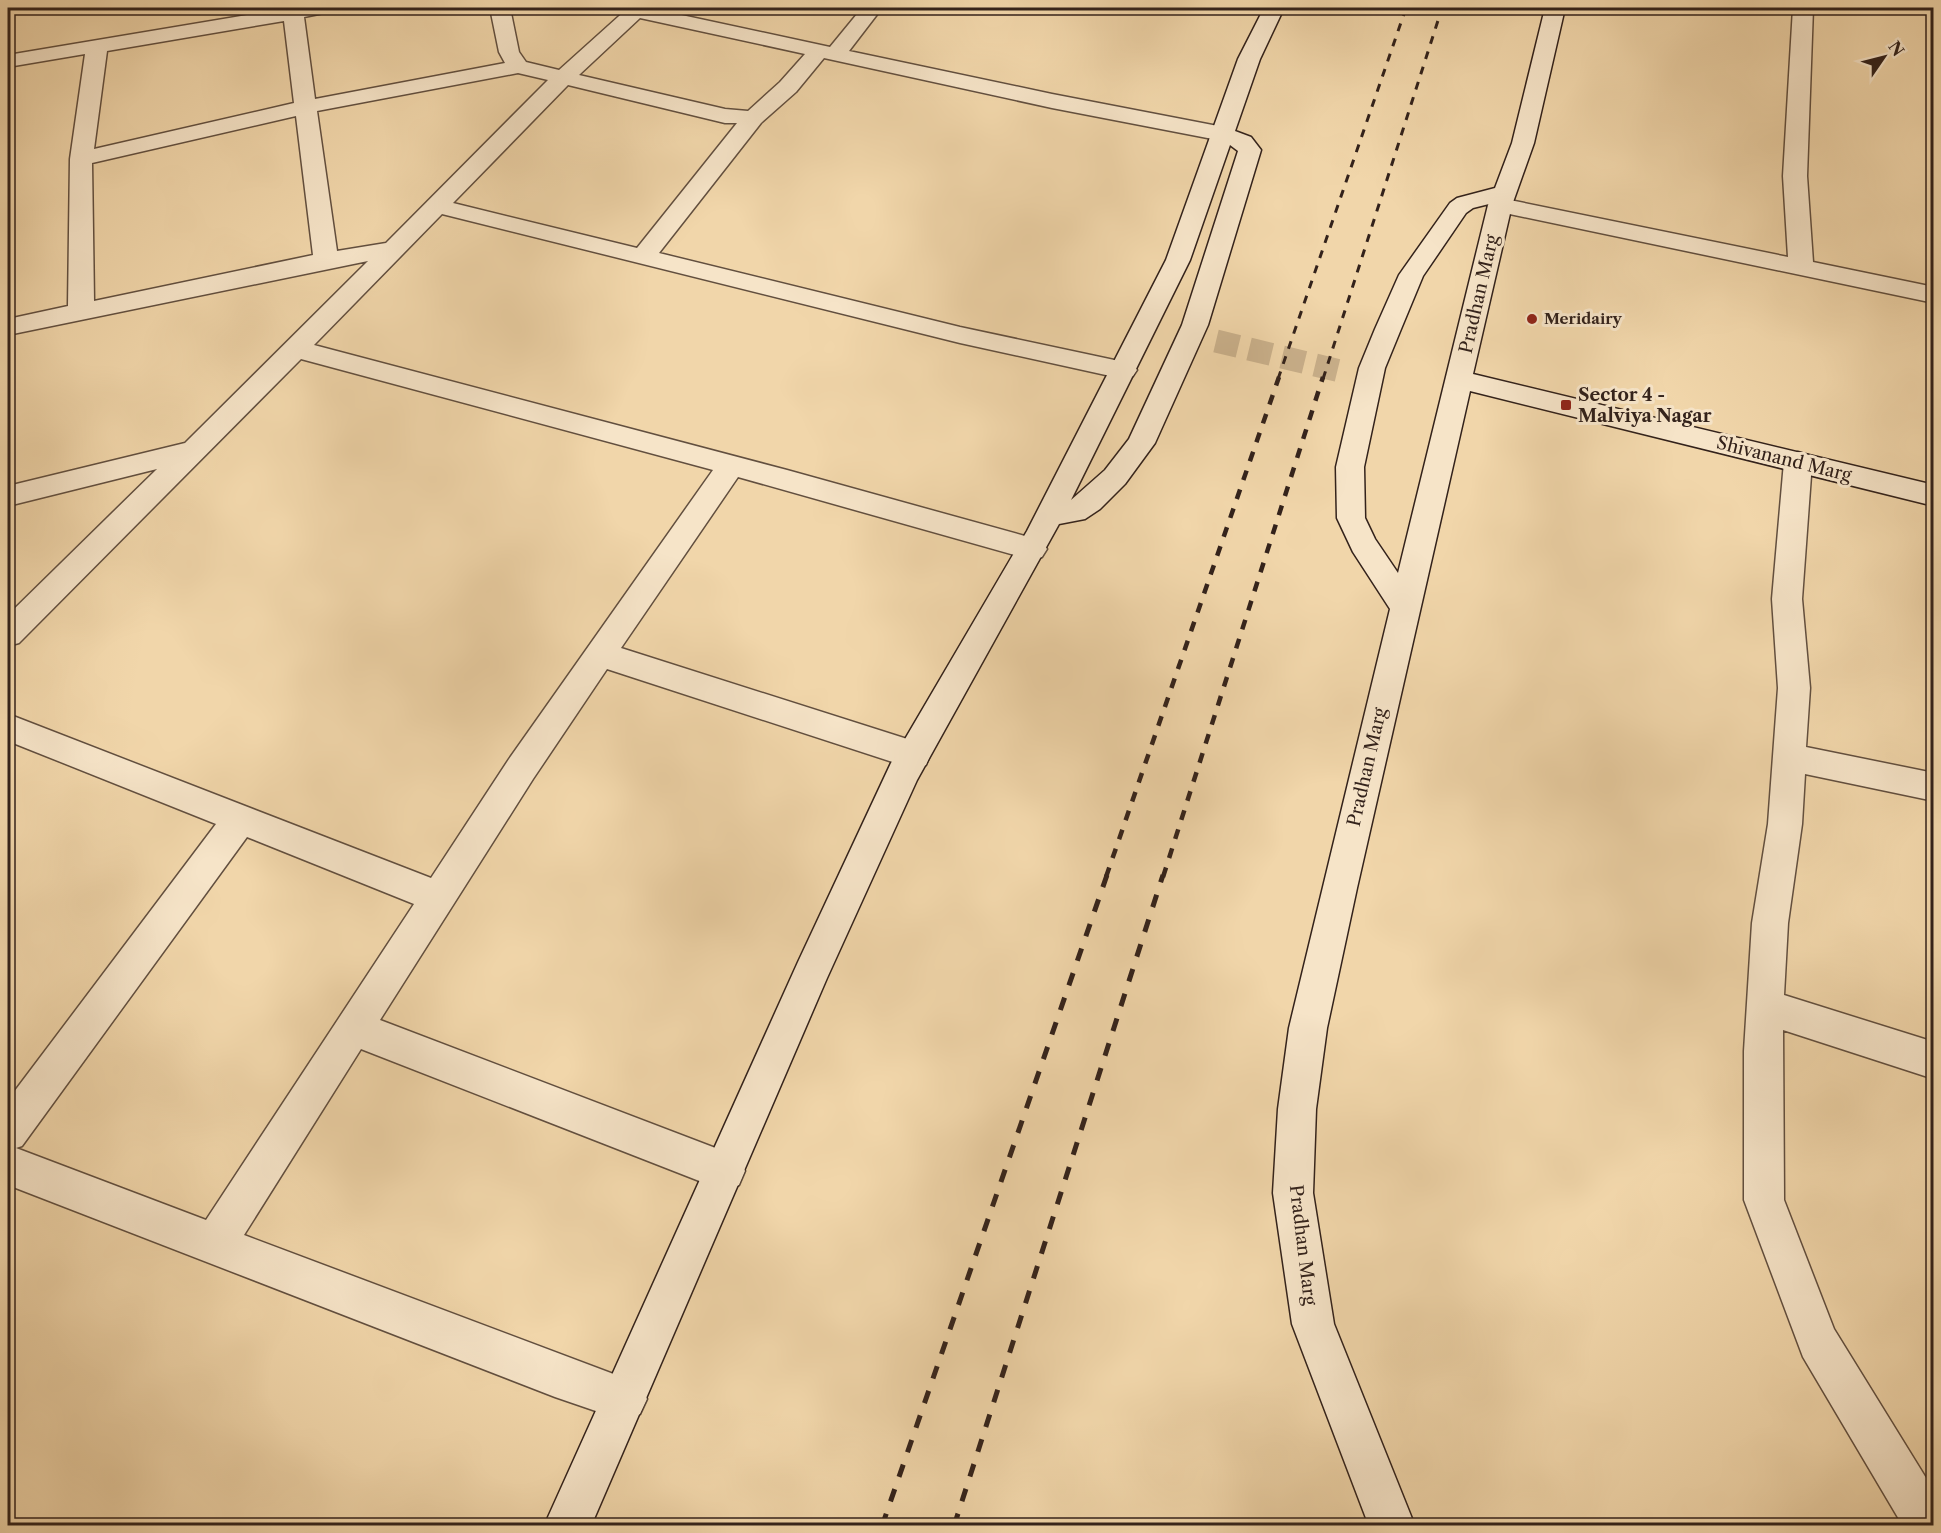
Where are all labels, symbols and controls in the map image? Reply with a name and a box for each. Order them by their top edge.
north arrow [1854,27,1914,87]
text: N [1884,37,1909,60]
street label: Pradhan Marg [1455,232,1503,356]
place label: Meridairy [1544,309,1623,328]
marker: Meridairy [1525,312,1539,326]
place label: Sector 4 - Malviya Nagar [1578,384,1712,427]
marker: Sector 4 - Malviya Nagar [1559,398,1573,412]
street label: Shivanand Marg [1714,432,1854,487]
street label: Pradhan Marg [1343,705,1391,829]
street label: Pradhan Marg [1285,1184,1321,1307]

